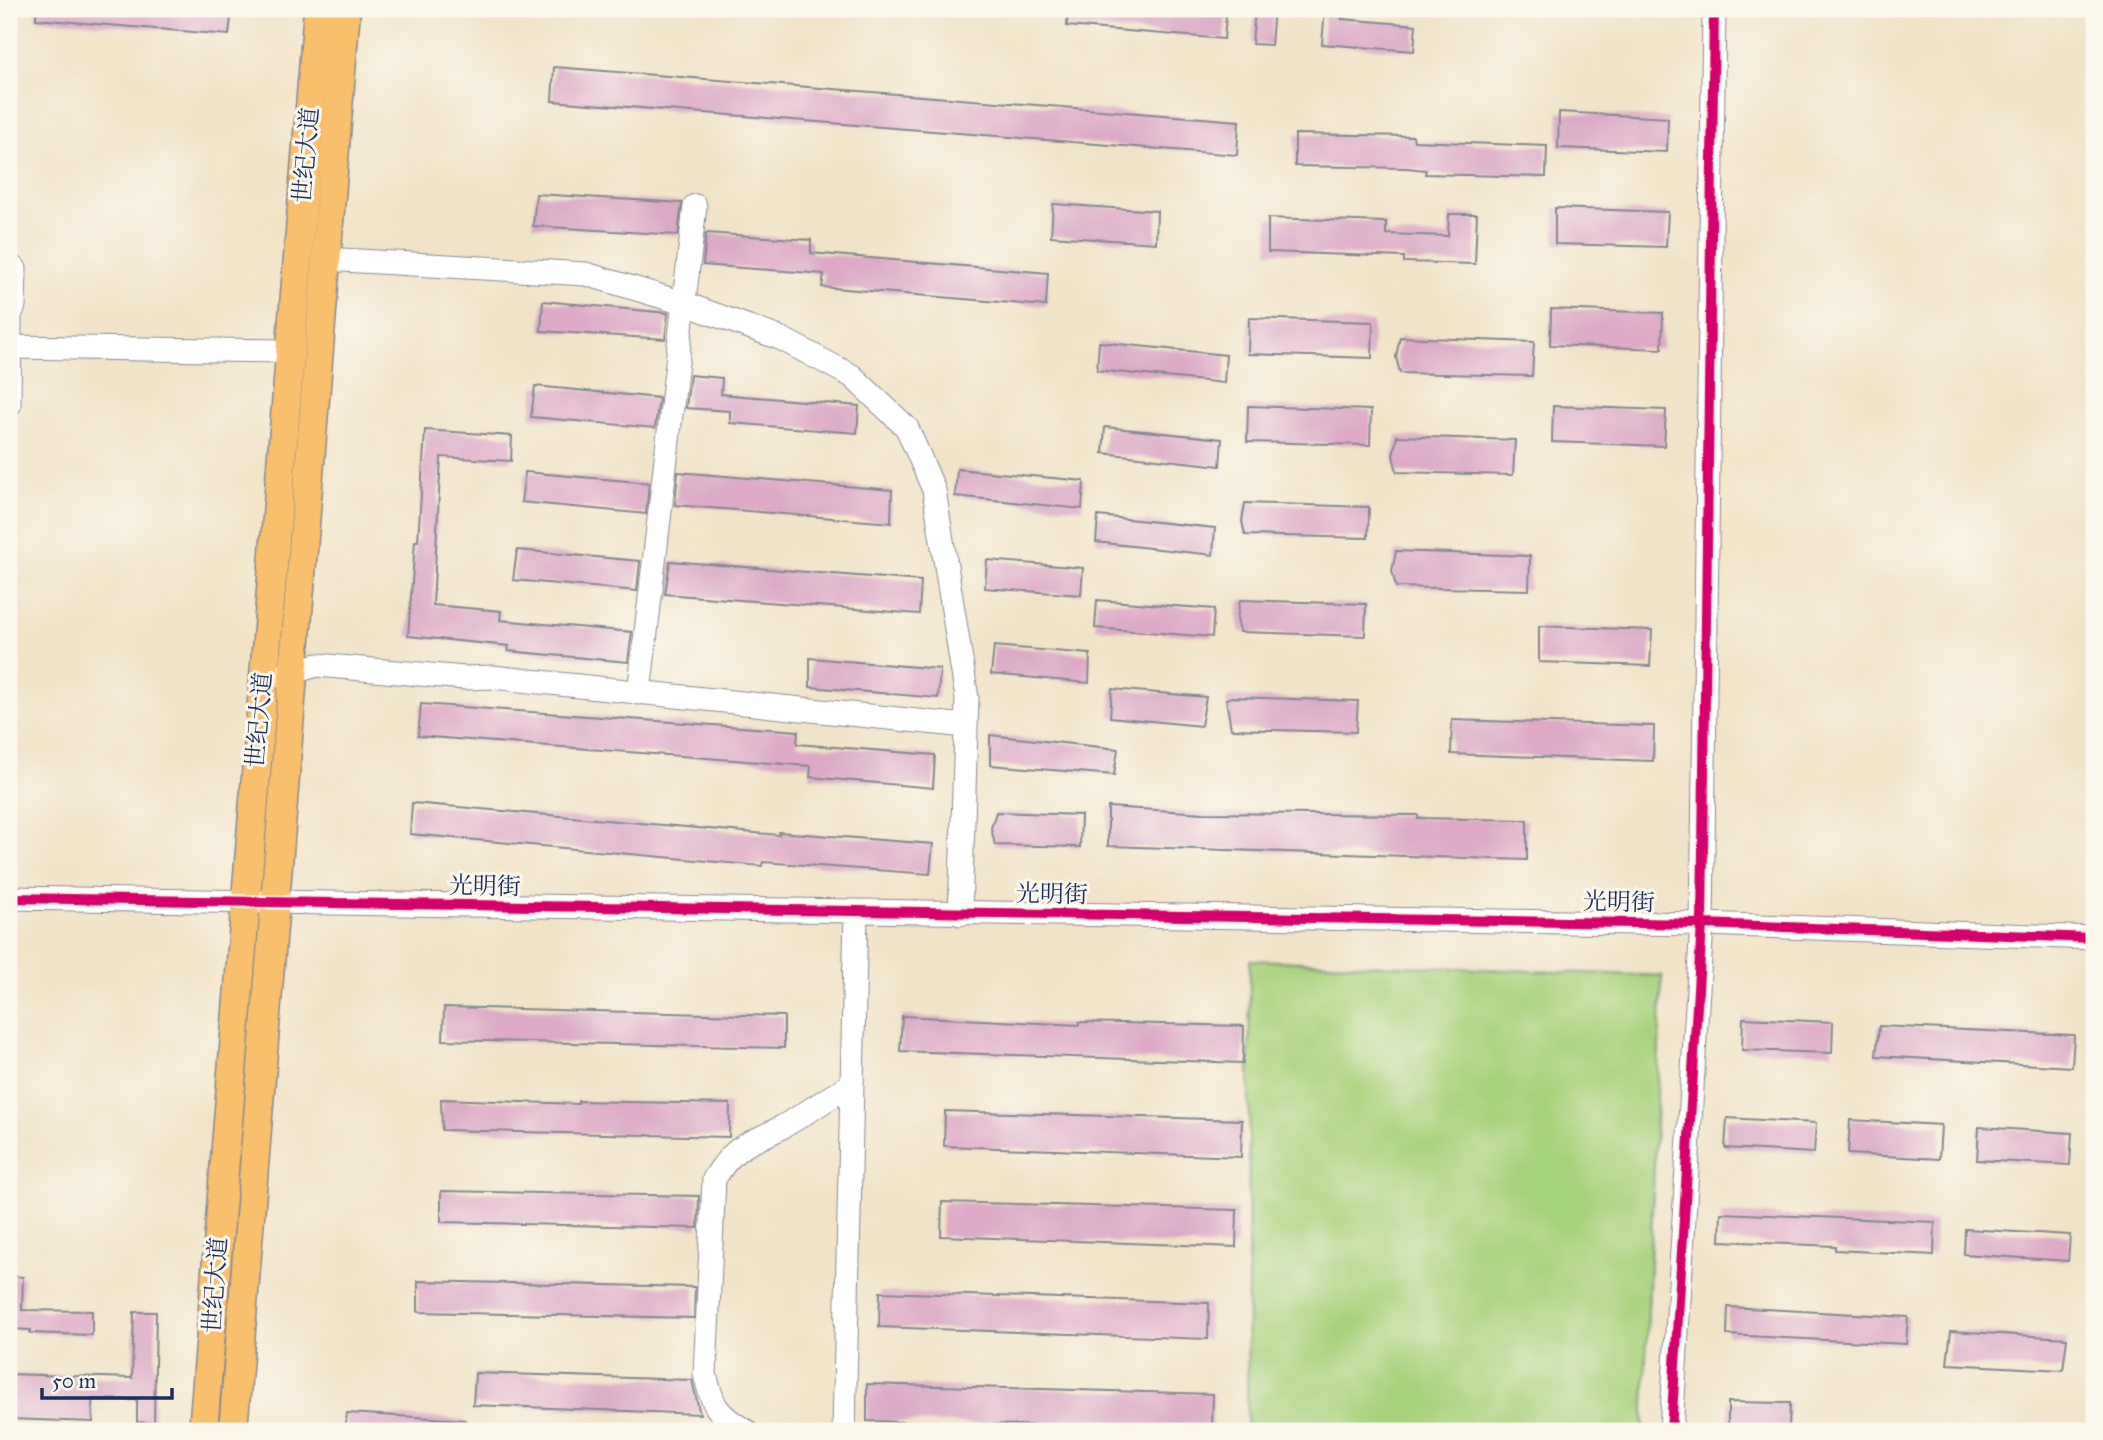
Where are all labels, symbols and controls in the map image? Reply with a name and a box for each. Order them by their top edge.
street label: 世纪大道 [287,106,325,204]
street label: 世纪大道 [240,671,278,769]
street label: 光明街 [449,870,521,902]
street label: 光明街 [1016,878,1088,910]
street label: 光明街 [1583,886,1655,918]
street label: 世纪大道 [197,1236,233,1334]
scale bar [42,1356,172,1400]
text: 50 m [52,1368,97,1394]

